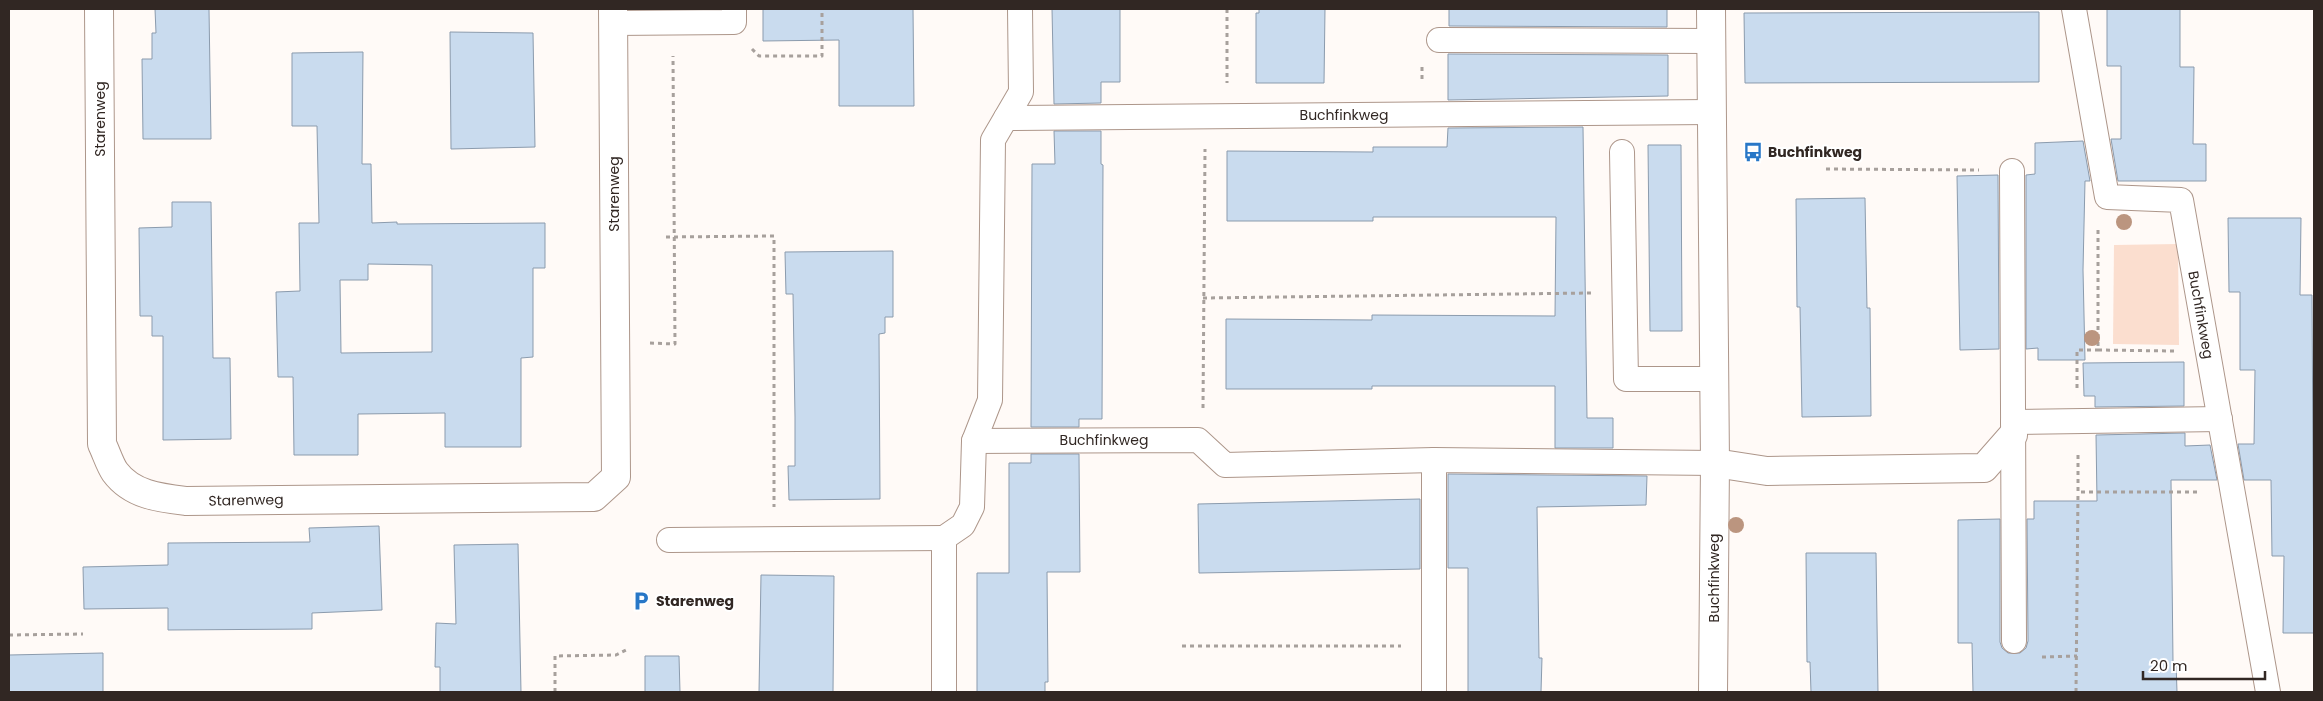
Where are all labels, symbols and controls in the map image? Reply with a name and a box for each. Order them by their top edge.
street label: Starenweg [90,81,110,157]
street label: Buchfinkweg [1300,105,1388,125]
bus stop icon: Buchfinkweg [1742,141,1764,163]
place label: Buchfinkweg [1768,142,1862,162]
street label: Starenweg [604,156,624,232]
street label: Buchfinkweg [2183,270,2219,360]
street label: Buchfinkweg [1060,430,1148,450]
street label: Starenweg [208,489,284,511]
street label: Buchfinkweg [1704,534,1724,622]
parking icon: Starenweg [630,590,652,612]
place label: Starenweg [656,591,734,611]
scale bar [2143,648,2266,680]
text: 20 m [2150,655,2188,676]

